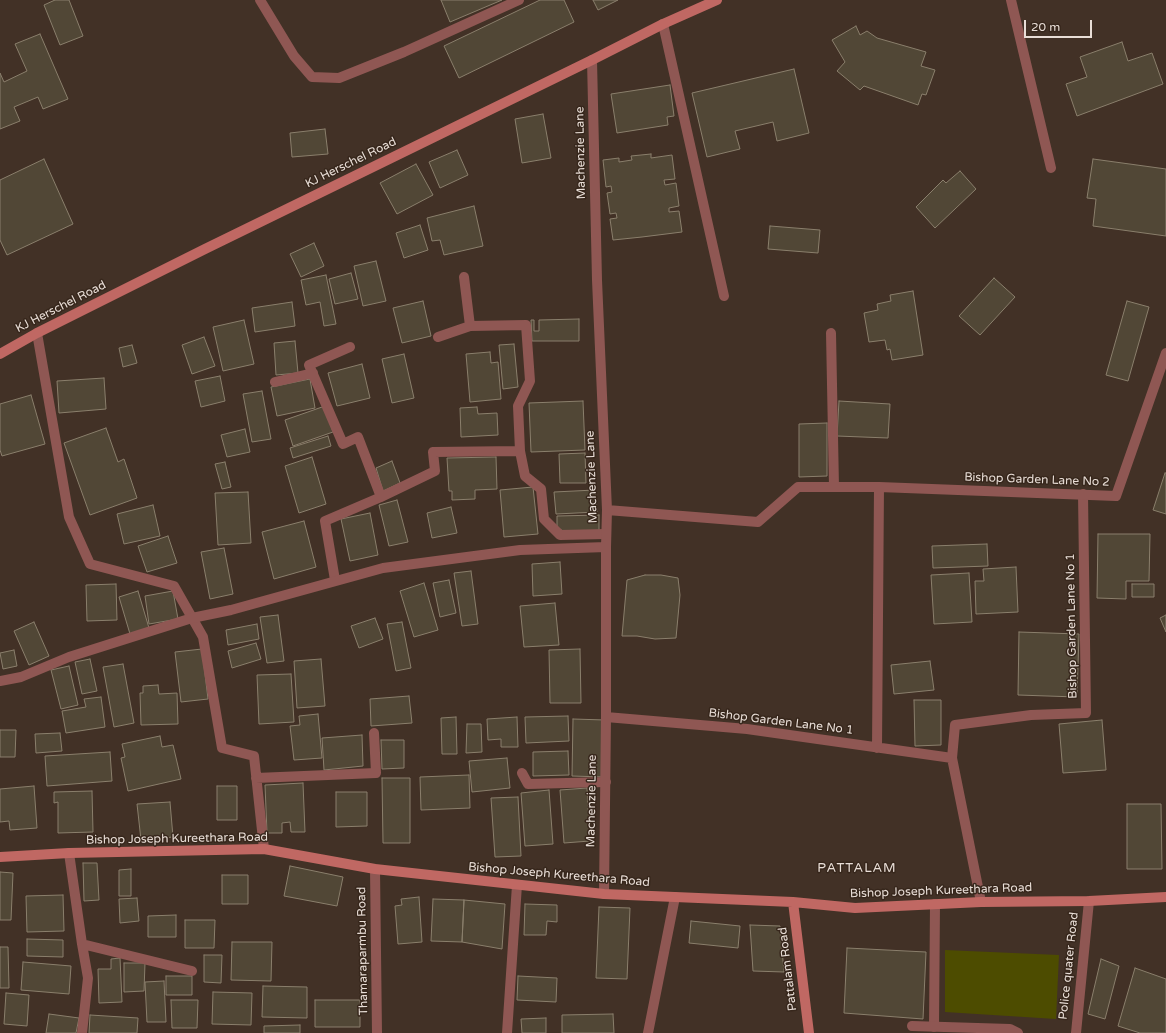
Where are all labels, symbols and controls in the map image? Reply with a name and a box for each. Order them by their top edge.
scale bar [1026,12,1094,38]
text: 20 m [1031,20,1060,34]
street label: Machenzie Lane [573,106,589,200]
street label: KJ Herschel Road [303,135,399,191]
street label: KJ Herschel Road [13,278,109,336]
street label: Machenzie Lane [583,430,601,524]
street label: Bishop Garden Lane No 2 [964,470,1110,490]
street label: Bishop Garden Lane No 1 [1064,553,1080,699]
street label: Bishop Garden Lane No 1 [708,706,854,738]
street label: Machenzie Lane [584,754,600,848]
street label: Bishop Joseph Kureethara Road [86,830,268,848]
street label: Bishop Joseph Kureethara Road [468,860,650,890]
district label: PATTALAM [817,861,897,877]
street label: Bishop Joseph Kureethara Road [850,881,1032,901]
street label: Thamaraparmbu Road [355,887,371,1015]
street label: Police quater Road [1056,912,1082,1020]
street label: Pattalam Road [776,926,800,1012]

